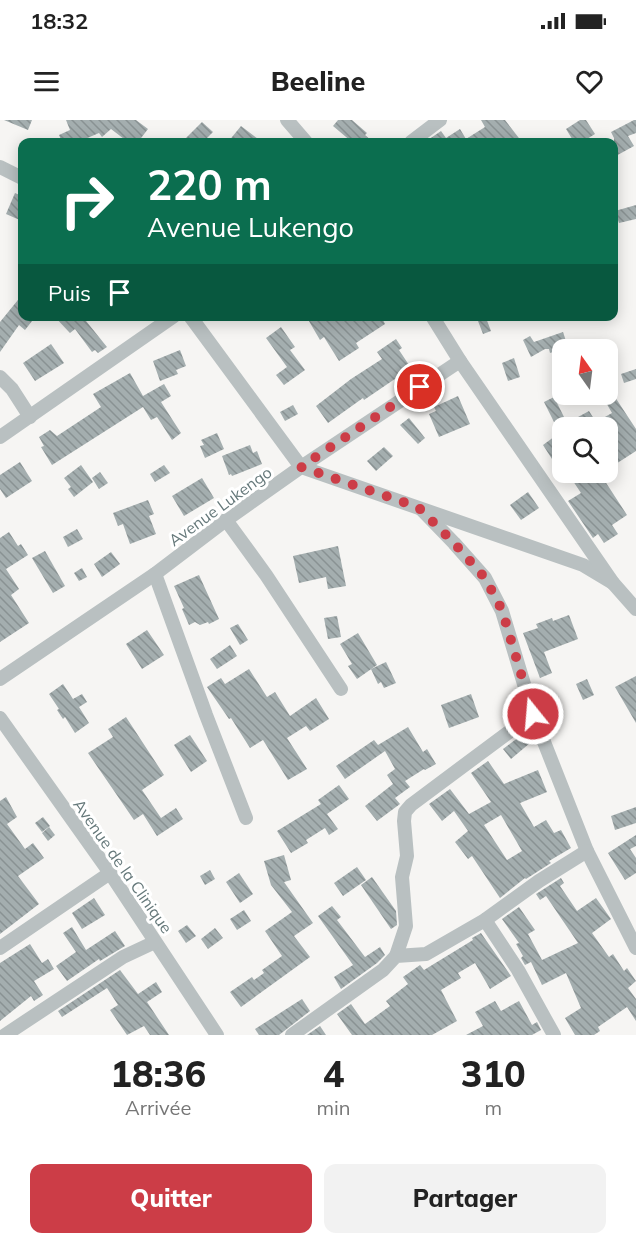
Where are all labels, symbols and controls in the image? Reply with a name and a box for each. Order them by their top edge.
text: 18:32 [30,7,88,35]
text: Beeline [271,64,365,98]
icon: menu [30,65,63,98]
icon: heart [573,65,606,98]
text: 220 m [147,158,272,211]
icon: right [48,162,126,240]
text: Avenue Lukengo [147,210,354,244]
icon: arrive [103,276,136,309]
text: Puis [48,279,91,307]
north arrow [552,339,618,405]
map controls [552,339,618,483]
pin [394,361,445,412]
icon: arrive [403,370,436,403]
button: search [552,417,618,483]
street label: Avenue Lukengo [165,462,275,550]
position arrow [501,682,565,746]
street label: Avenue de la Clinique [69,795,177,937]
text: 18:36 [110,1051,206,1096]
text: 4 [323,1051,344,1096]
text: 310 [461,1051,526,1096]
text: Arrivée [125,1095,191,1120]
text: min [316,1095,351,1120]
text: m [484,1095,502,1120]
button: Quitter [30,1164,312,1233]
button: Partager [324,1164,606,1233]

